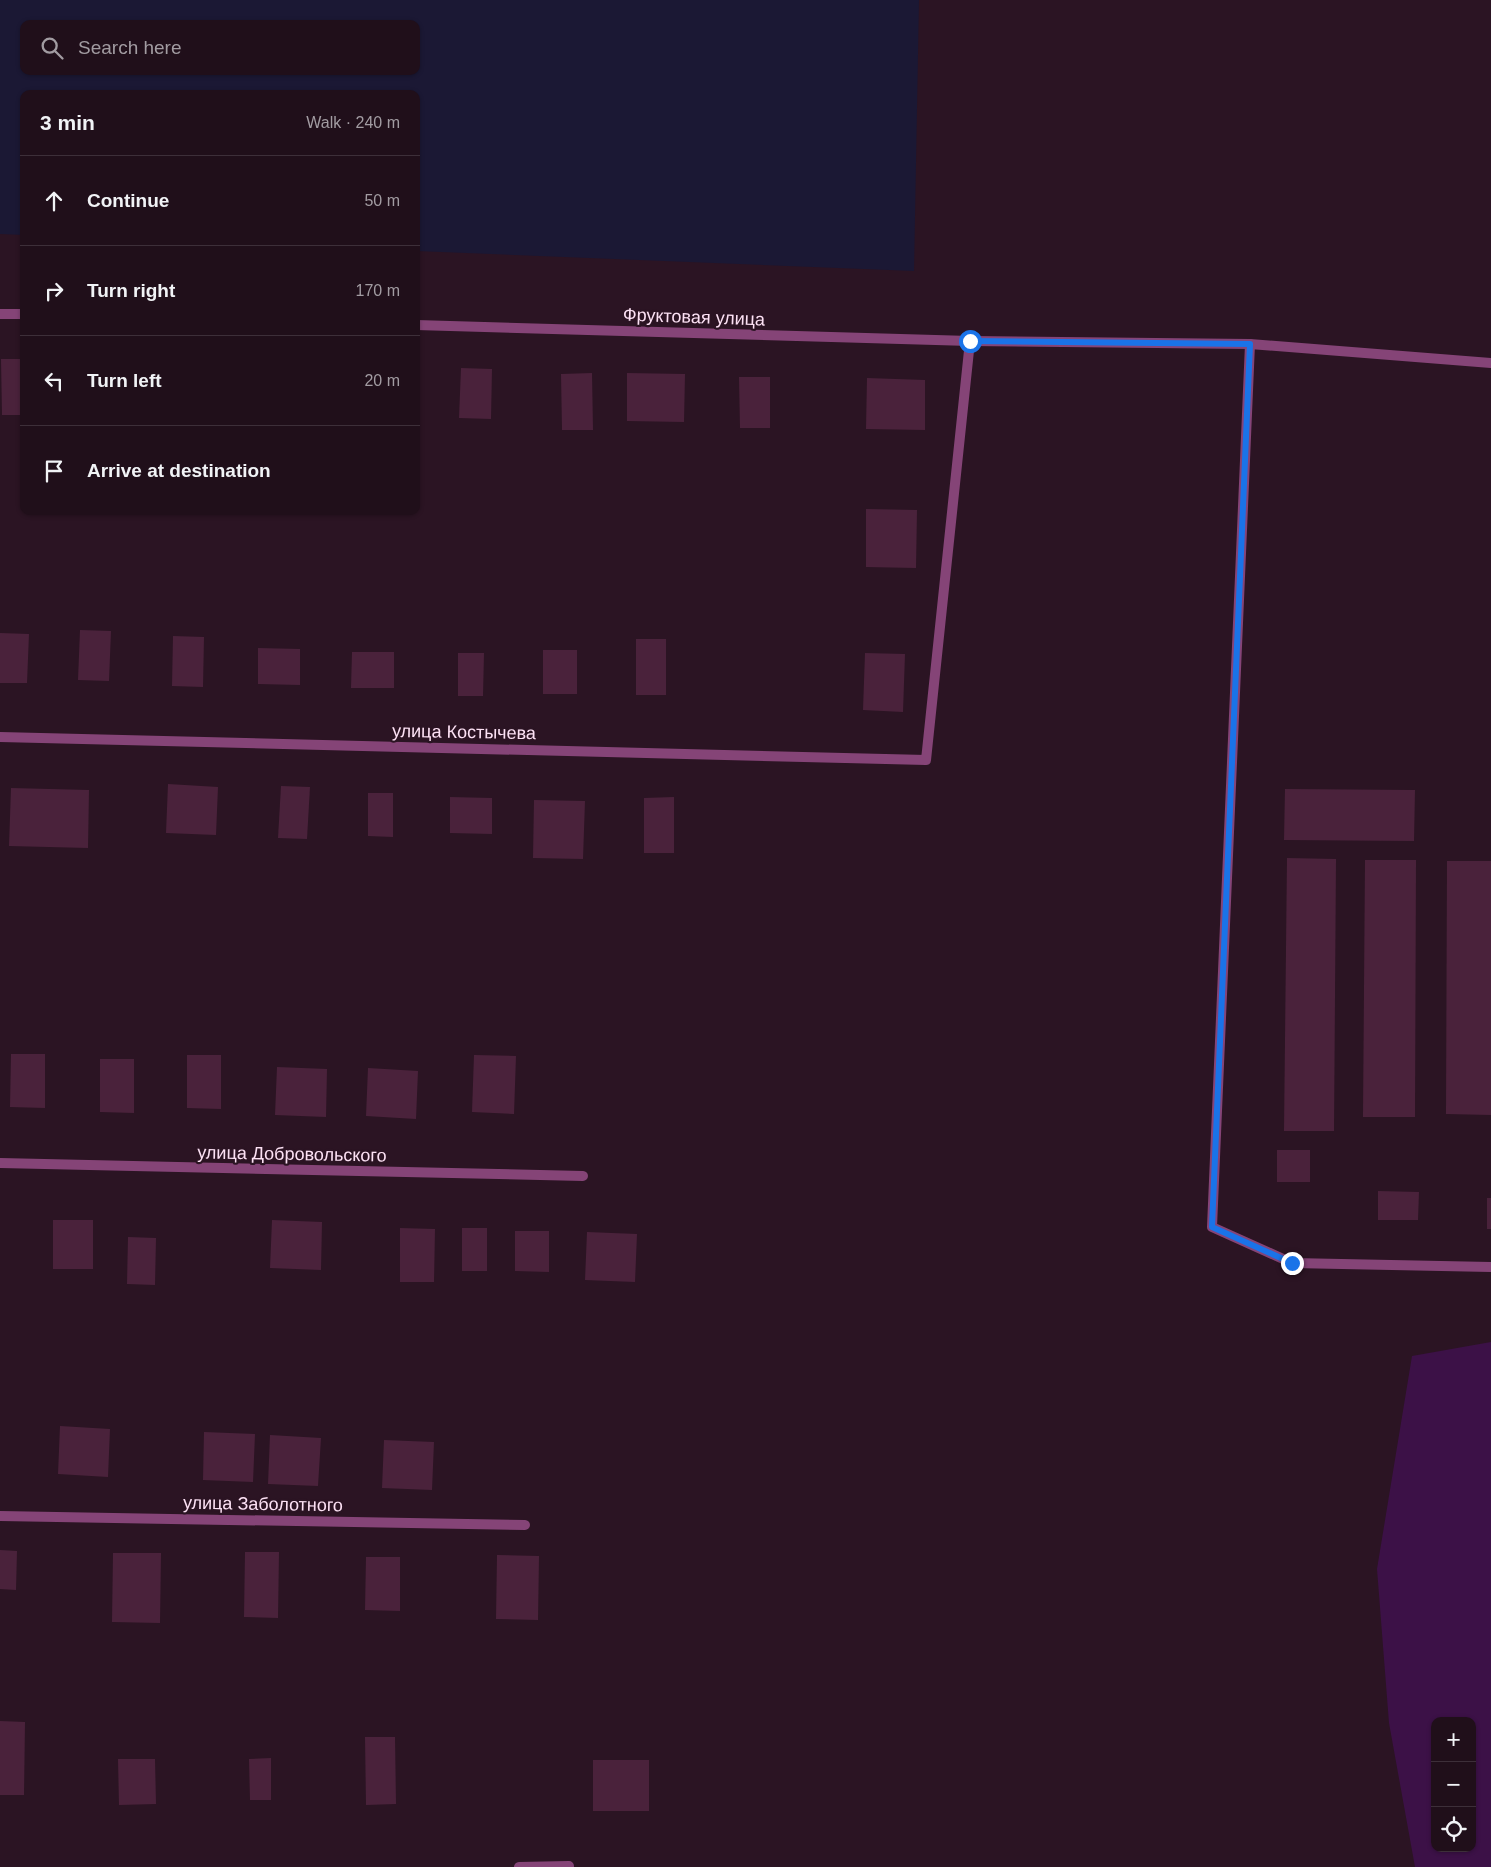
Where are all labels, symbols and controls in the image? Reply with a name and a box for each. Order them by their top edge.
search box [20,20,420,75]
icon: search [38,34,66,62]
text: Search here [78,37,182,58]
text: 3 min [40,111,95,134]
text: Walk · 240 m [306,114,400,131]
icon: ahead [40,187,68,215]
text: Continue [87,190,169,211]
text: 50 m [364,192,400,209]
icon: right [40,277,68,305]
text: Turn right [87,280,175,301]
text: 170 m [356,282,400,299]
street label: Фруктовая улица [623,305,766,330]
route start [959,330,982,353]
icon: left [40,367,68,395]
text: Turn left [87,370,162,391]
text: 20 m [364,372,400,389]
icon: arrive [40,457,68,485]
text: Arrive at destination [87,460,271,481]
street label: улица Костычева [392,721,537,743]
street label: улица Добровольского [197,1142,387,1166]
route end [1281,1252,1304,1275]
street label: улица Заболотного [183,1493,343,1515]
map controls [1431,1717,1476,1852]
button: + [1431,1717,1476,1762]
button: − [1431,1762,1476,1807]
button: locate [1431,1807,1476,1852]

